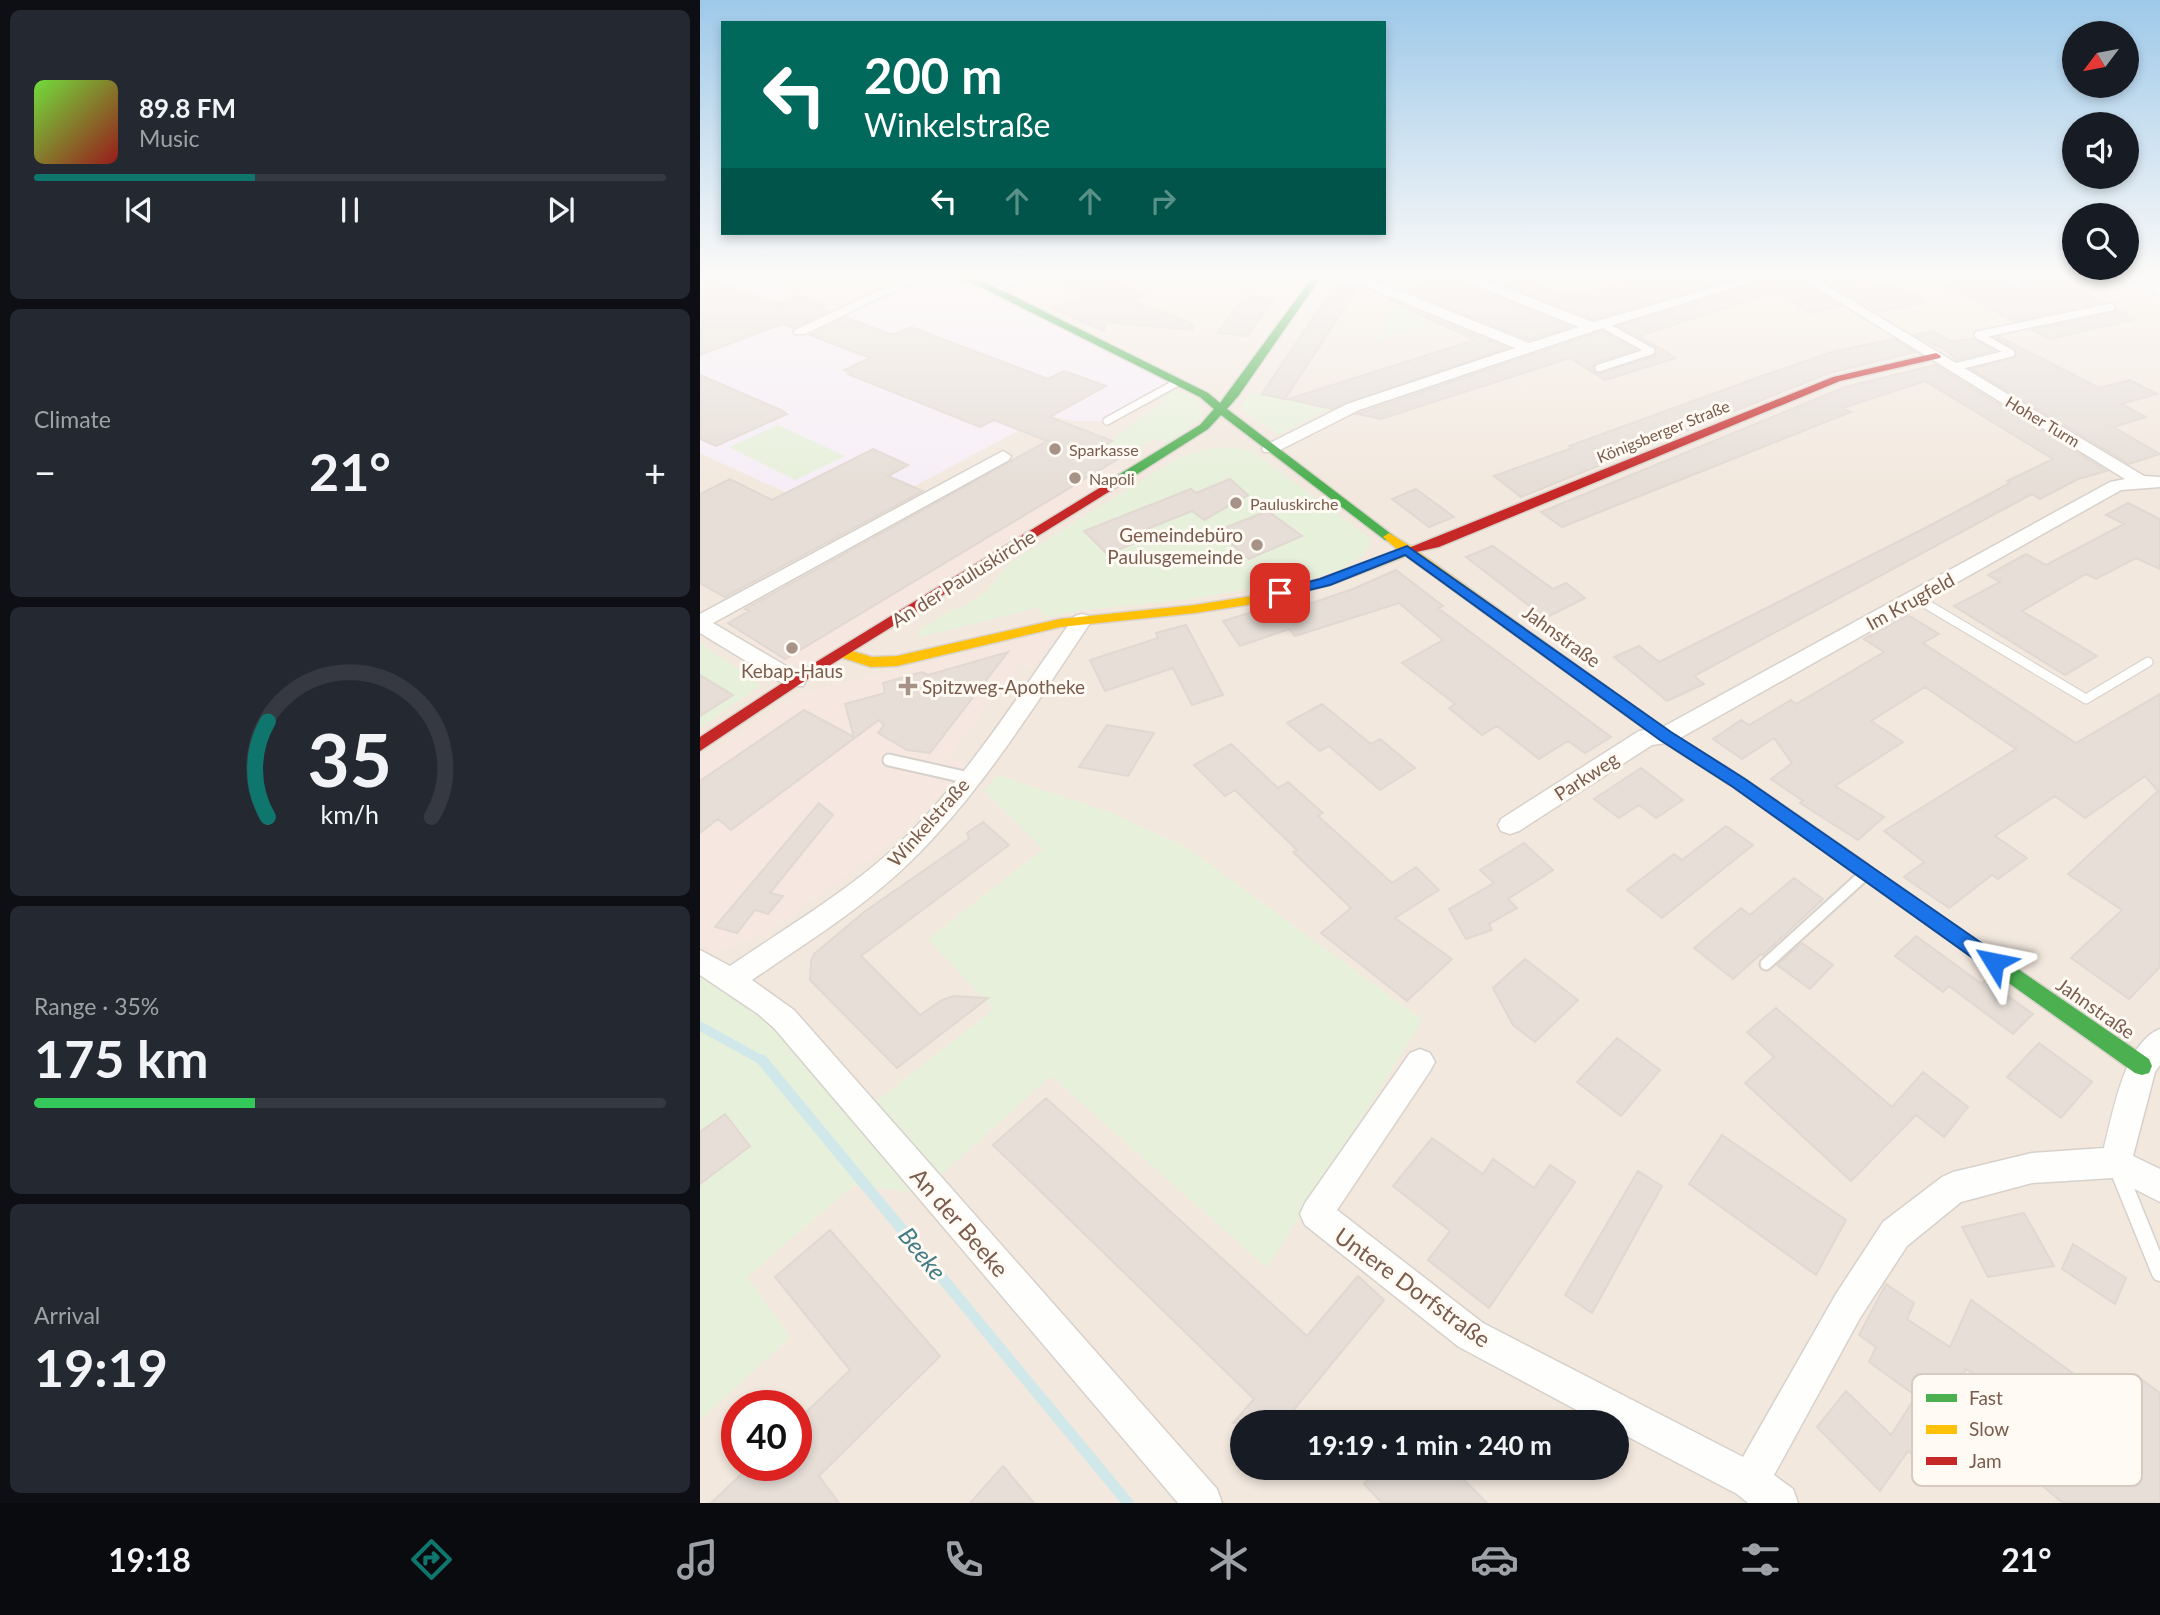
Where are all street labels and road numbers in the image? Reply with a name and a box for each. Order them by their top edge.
street label: Hoher Turm [2002,391,2084,451]
street label: Königsberger Straße [1594,396,1732,466]
street label: An der Pauluskirche [887,524,1039,632]
street label: Im Krugfeld [1862,567,1958,635]
street label: Jahnstraße [1519,600,1605,672]
street label: Parkweg [1550,747,1622,805]
street label: Winkelstraße [882,773,974,871]
street label: Jahnstraße [2052,973,2140,1043]
street label: An der Beeke [905,1162,1015,1282]
street label: Untere Dorfstraße [1330,1221,1496,1353]

